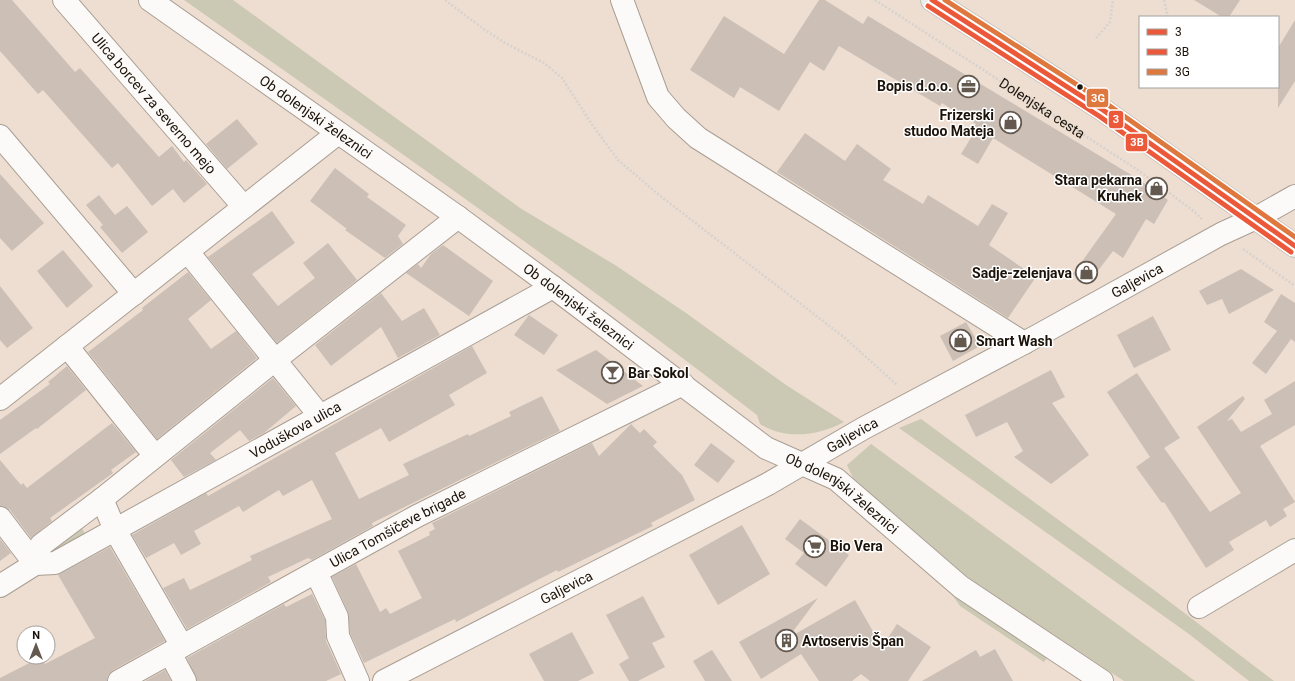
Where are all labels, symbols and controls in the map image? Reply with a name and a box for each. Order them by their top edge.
legend [1139,16,1279,88]
text: 3 [1175,25,1182,39]
street label: Ulica borcev za severno mejo [88,30,220,177]
text: 3B [1175,45,1189,59]
text: 3G [1175,65,1190,79]
street label: Ob dolenjski železnici [257,72,375,162]
office icon: Bopis d.o.o. [955,73,981,99]
street label: Dolenjska cesta [996,74,1088,142]
place label: Bopis d.o.o. [877,78,952,94]
unlabelled marker [1075,82,1085,92]
line badge: 3G [1086,88,1109,108]
text: 3G [1091,92,1105,105]
place label: Frizerski studoo Mateja [904,107,995,139]
shop icon: Frizerski studoo Mateja [997,110,1023,136]
line badge: 3 [1108,110,1124,129]
text: 3 [1113,113,1119,126]
line badge: 3B [1125,133,1148,152]
text: 3B [1130,136,1144,149]
place label: Stara pekarna Kruhek [1054,172,1143,204]
shop icon: Stara pekarna Kruhek [1144,175,1170,201]
street label: Ob dolenjski železnici [520,260,637,353]
shop icon: Sadje-zelenjava [1074,260,1100,286]
street label: Galjevica [1108,260,1166,301]
place label: Sadje-zelenjava [972,265,1073,281]
shop icon: Smart Wash [947,328,973,354]
place label: Smart Wash [976,333,1053,349]
bar icon: Bar Sokol [600,360,626,386]
place label: Bar Sokol [628,365,689,381]
street label: Voduškova ulica [247,398,344,462]
street label: Galjevica [824,414,881,456]
street label: Ob dolenjski železnici [783,450,902,537]
street label: Ulica Tomšičeve brigade [327,485,468,571]
supermarket icon: Bio Vera [802,533,828,559]
place label: Bio Vera [830,538,883,554]
street label: Galjevica [538,567,595,607]
north arrow [16,625,56,665]
building icon: Avtoservis Špan [774,628,800,654]
text: N [32,629,40,642]
place label: Avtoservis Špan [802,632,904,649]

